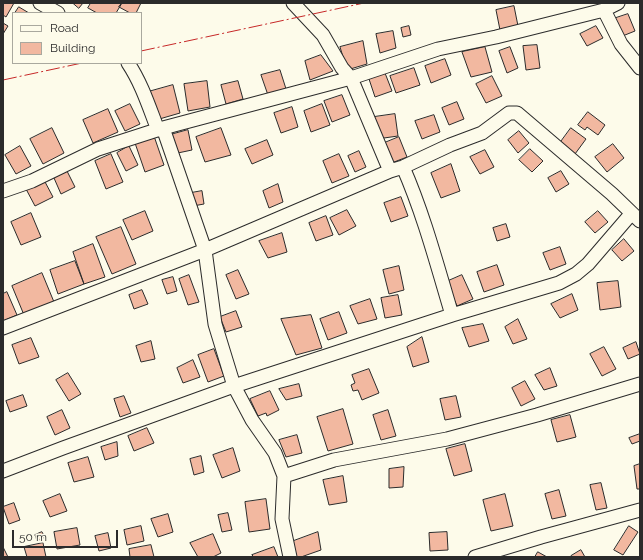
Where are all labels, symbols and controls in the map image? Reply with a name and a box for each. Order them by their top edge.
legend [12,12,142,64]
text: Road [50,21,79,35]
text: Building [50,41,96,55]
scale bar [14,522,120,548]
text: 50 m [19,530,47,544]

